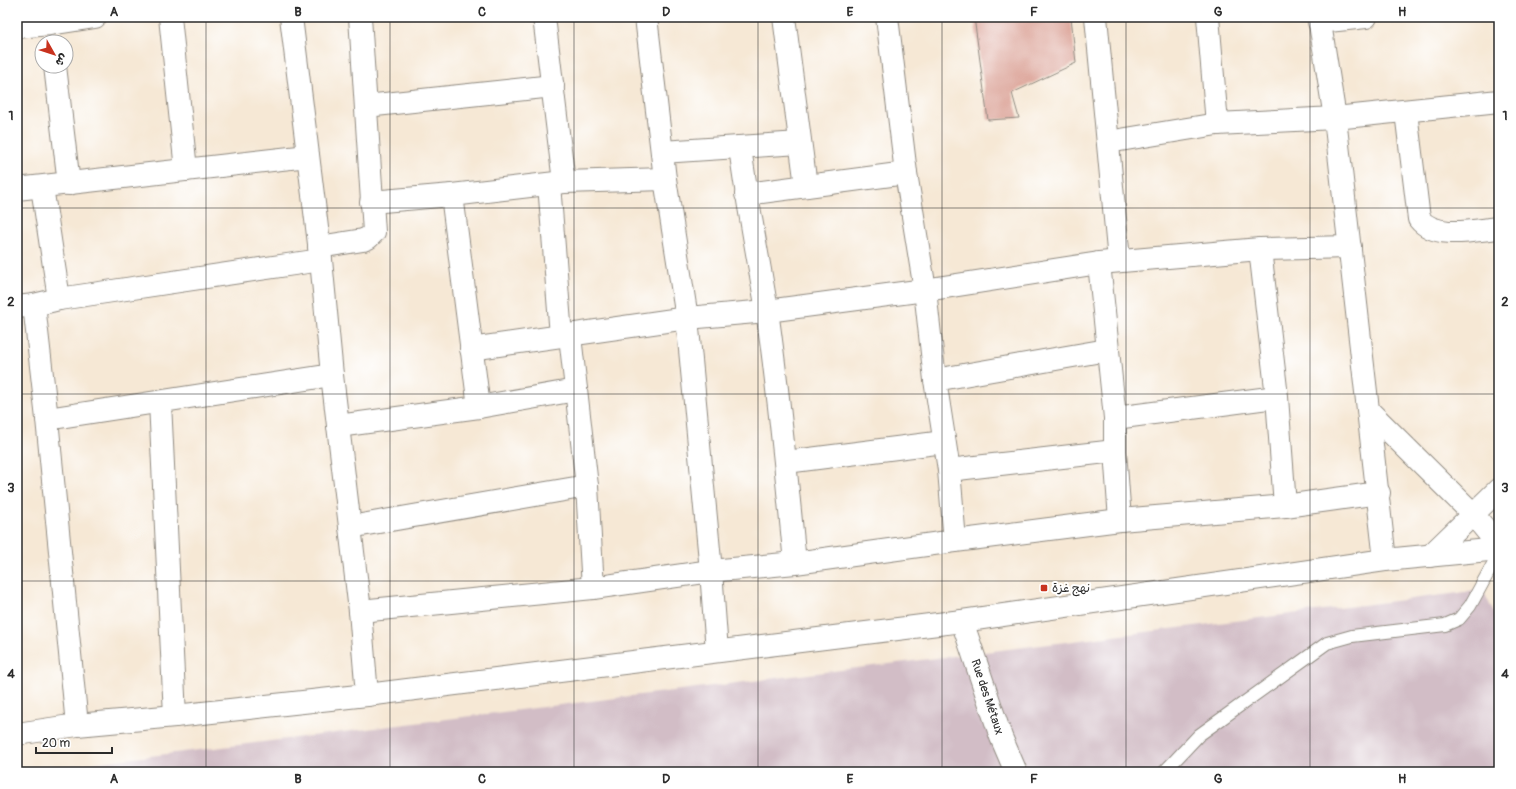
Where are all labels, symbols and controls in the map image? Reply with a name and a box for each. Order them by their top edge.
text: A [110,4,119,20]
text: B [294,4,302,20]
text: C [478,4,486,20]
text: D [662,4,670,20]
text: E [847,4,854,20]
text: F [1030,4,1038,20]
text: G [1214,4,1223,20]
text: H [1398,4,1406,20]
north arrow [34,34,74,74]
text: ش [53,51,70,69]
text: 1 [8,108,14,124]
text: 1 [1502,108,1508,124]
text: 2 [7,294,15,310]
text: 2 [1501,294,1509,310]
text: 3 [7,480,15,496]
text: 3 [1501,480,1509,496]
place label: نهج غزة [1052,581,1090,597]
marker: نهج غزة [1039,583,1049,593]
street label: Rue des Métaux [968,657,1007,737]
text: 4 [7,666,15,682]
text: 4 [1501,666,1509,682]
scale bar [36,729,112,755]
text: 20 m [42,736,71,751]
text: A [110,771,119,787]
text: B [294,771,302,787]
text: C [478,771,486,787]
text: D [662,771,670,787]
text: E [847,771,854,787]
text: F [1030,771,1038,787]
text: G [1214,771,1223,787]
text: H [1398,771,1406,787]

